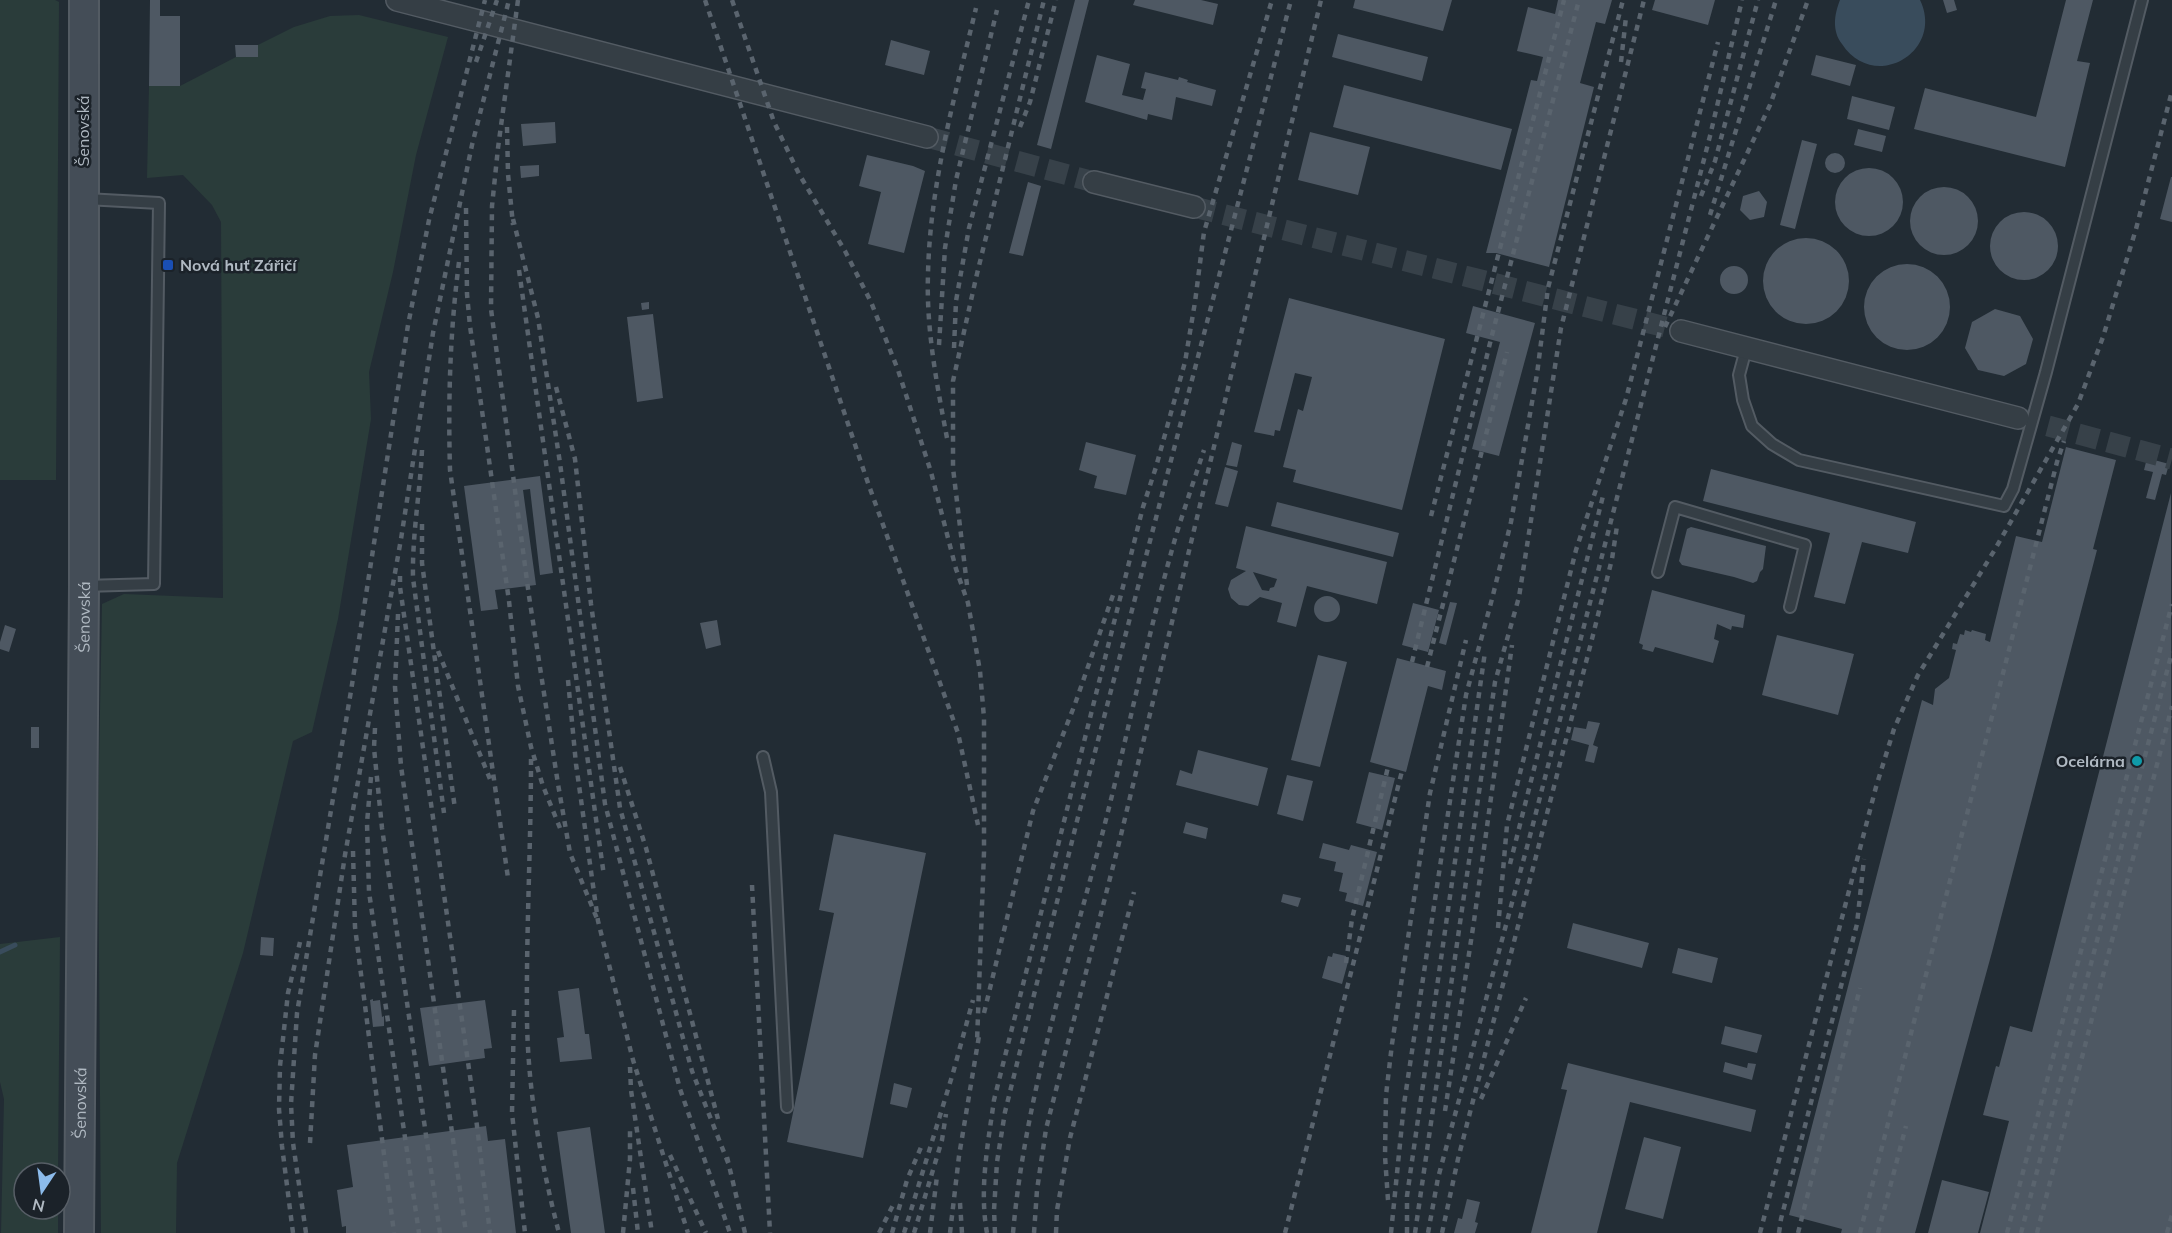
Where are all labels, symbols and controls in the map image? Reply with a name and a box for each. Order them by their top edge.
street label: Šenovská [73,95,93,167]
place label: Nová huť Zářičí [180,255,298,275]
marker: Nová huť Zářičí [161,258,175,272]
street label: Šenovská [73,581,94,653]
place label: Ocelárna [2056,751,2125,771]
marker: Ocelárna [2130,754,2144,768]
street label: Šenovská [70,1067,90,1139]
north arrow [12,1161,72,1221]
text: N [30,1195,47,1217]

